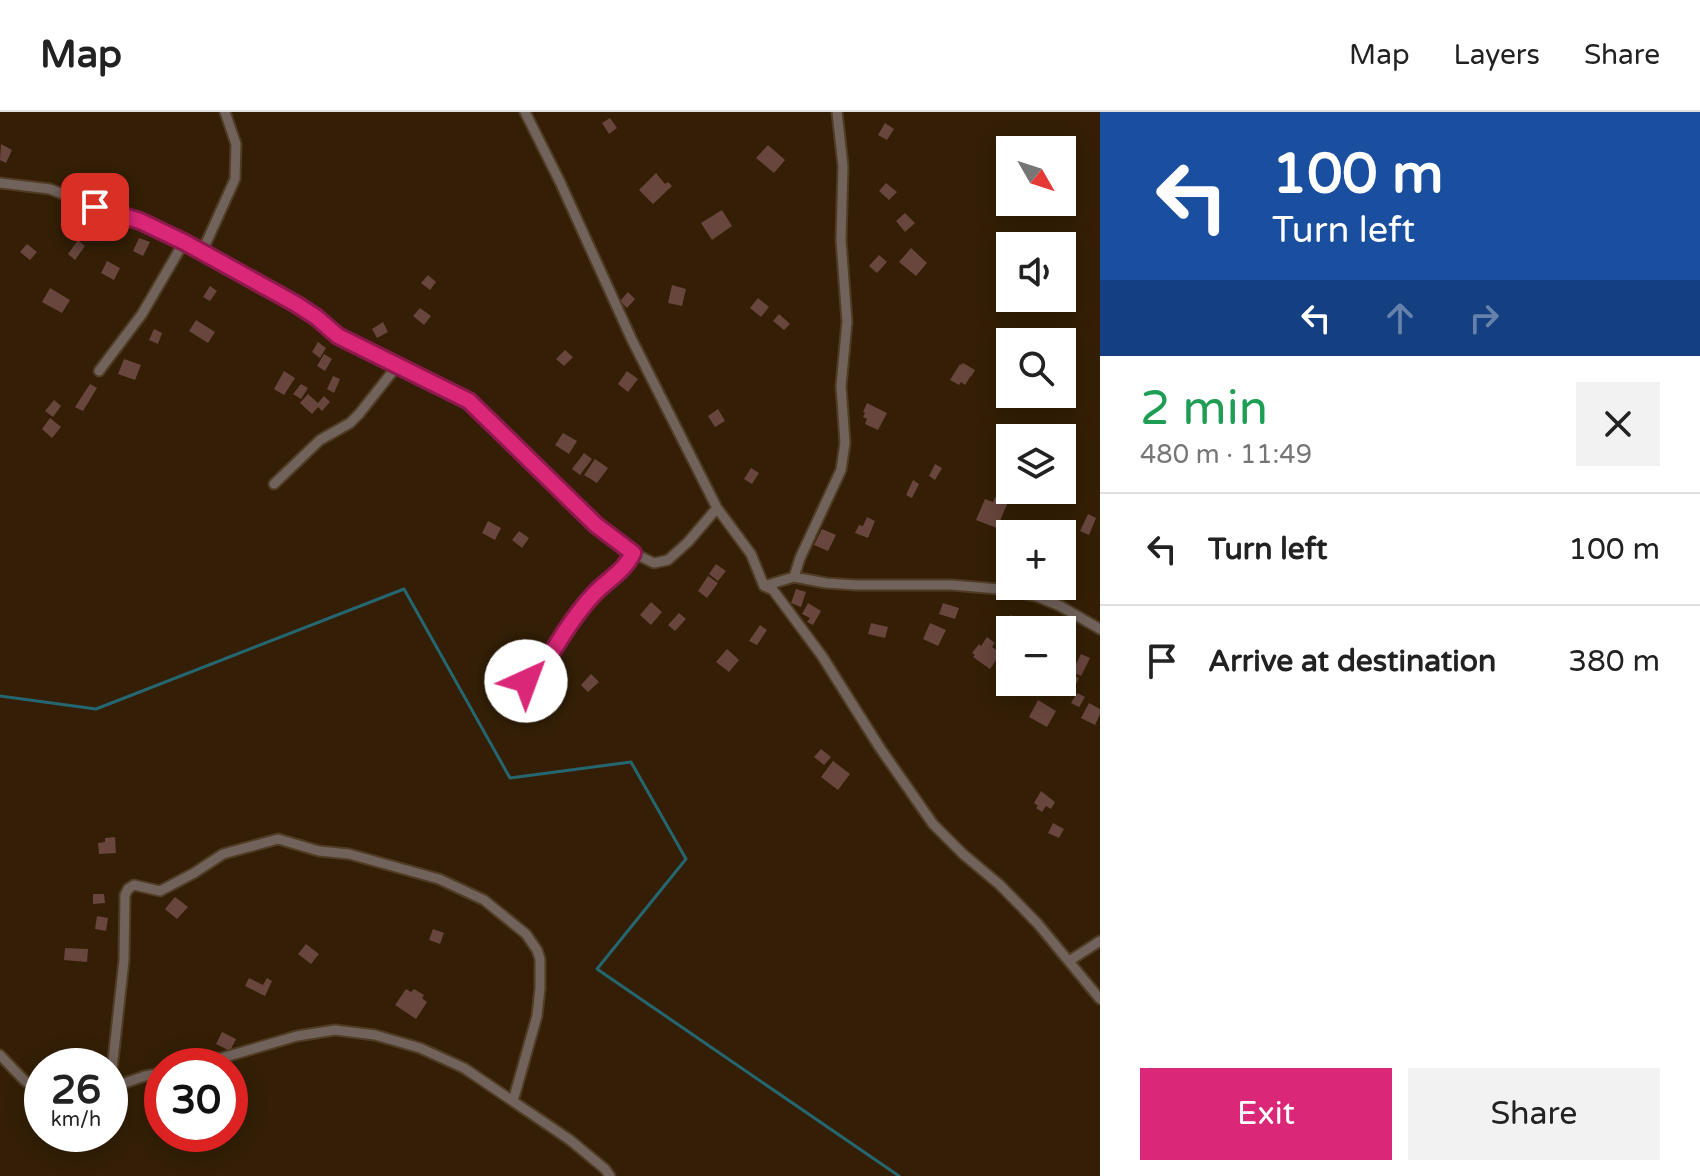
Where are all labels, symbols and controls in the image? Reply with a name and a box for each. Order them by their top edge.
text: Map [40,32,122,78]
text: Map [1349,38,1410,72]
text: Layers [1454,38,1540,72]
text: Share [1584,38,1660,72]
north arrow [996,136,1076,216]
map controls [996,136,1076,696]
text: 100 m [1272,141,1443,208]
icon: left [1140,144,1244,248]
pin [61,173,129,241]
icon: arrive [73,185,117,229]
text: Turn left [1272,209,1415,252]
button: sound [996,232,1076,312]
icon: left [1294,296,1338,340]
icon: ahead [1378,296,1422,340]
icon: right [1462,296,1506,340]
button: search [996,328,1076,408]
text: 2 min [1140,380,1268,438]
button: close [1576,382,1660,466]
button: layers [996,424,1076,504]
text: 480 m · 11:49 [1140,439,1312,470]
button: + [996,520,1076,600]
icon: left [1140,527,1184,571]
text: Turn left [1208,531,1327,568]
text: 100 m [1568,531,1660,568]
button: − [996,616,1076,696]
position arrow [484,639,568,723]
icon: arrive [1140,639,1184,683]
text: Arrive at destination [1208,643,1496,680]
text: 380 m [1568,643,1660,680]
speed limit sign: 30 [144,1048,248,1152]
text: 26 [51,1066,101,1114]
button: Exit [1140,1068,1392,1160]
button: Share [1408,1068,1660,1160]
text: km/h [51,1108,101,1132]

